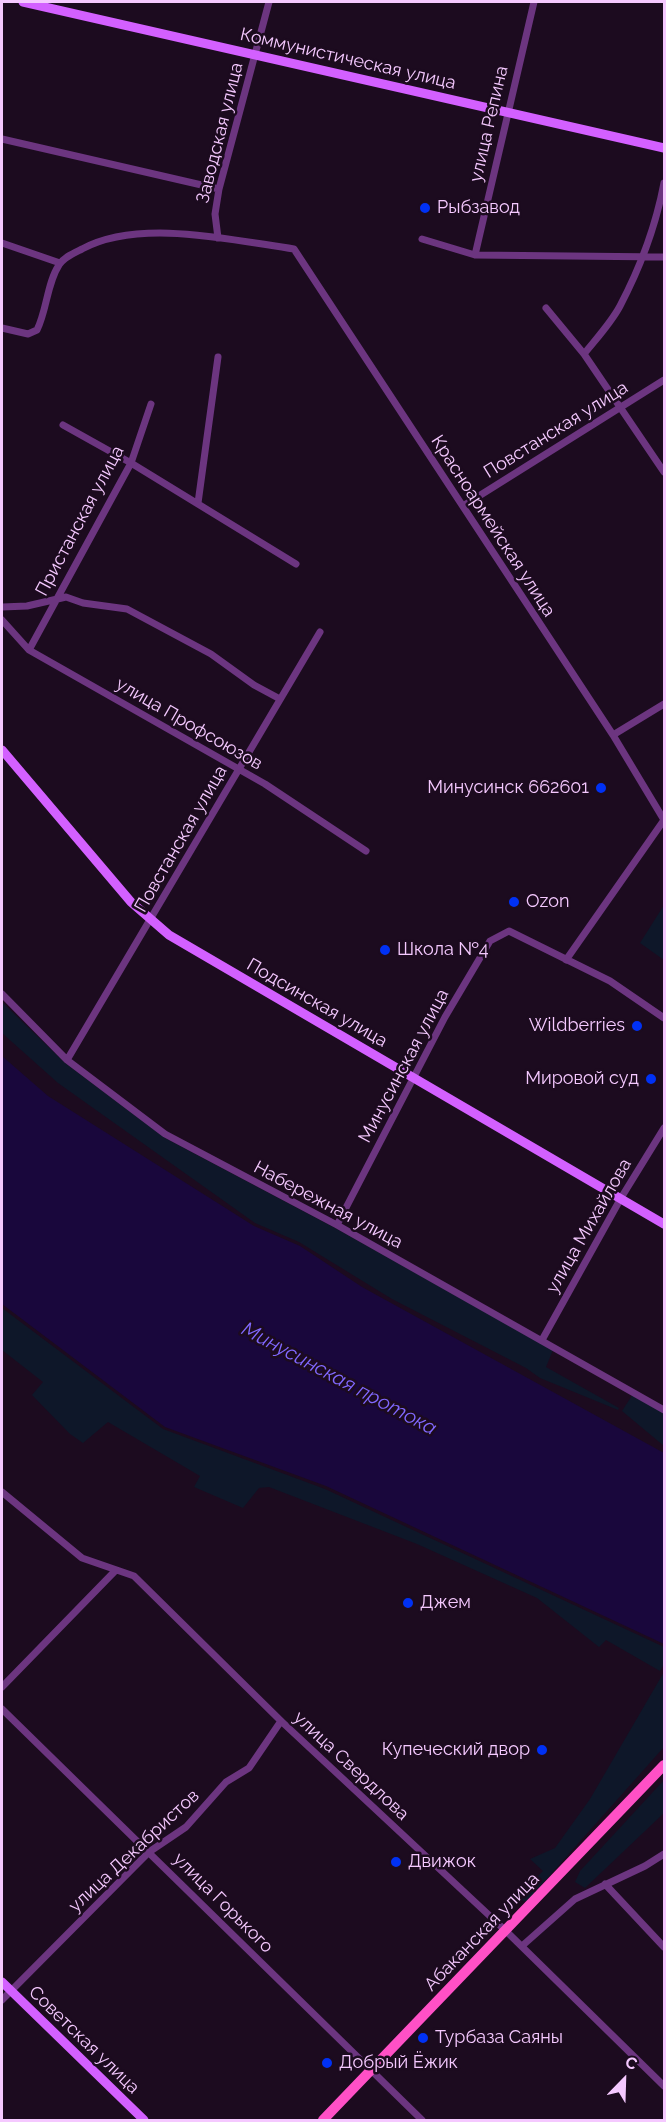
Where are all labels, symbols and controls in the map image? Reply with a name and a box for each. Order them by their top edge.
street label: Коммунистическая улица [238,24,458,94]
street label: Заводская улица [192,60,248,206]
street label: улица Репина [465,64,513,184]
place label: Рыбзавод [437,197,520,219]
marker: Рыбзавод [418,201,432,215]
street label: Повстанская улица [480,377,632,483]
street label: Красноармейская улица [426,431,560,621]
street label: Пристанская улица [31,442,129,600]
street label: улица Профсоюзов [112,673,266,775]
street label: Повстанская улица [130,762,232,916]
place label: Минусинск 662601 [427,777,589,799]
marker: Минусинск 662601 [594,781,608,795]
place label: Ozon [526,891,569,913]
marker: Ozon [507,895,521,909]
place label: Школа №4 [397,939,489,961]
marker: Школа №4 [378,943,392,957]
street label: Подсинская улица [243,954,391,1052]
street label: Минусинская улица [354,985,454,1147]
place label: Wildberries [529,1015,625,1037]
marker: Wildberries [630,1019,644,1033]
place label: Мировой суд [525,1068,639,1090]
marker: Мировой суд [644,1072,658,1086]
street label: улица Михайлова [542,1155,636,1297]
street label: Набережная улица [250,1157,406,1253]
water label: Минусинская протока [237,1317,441,1441]
place label: Джем [420,1592,471,1614]
marker: Джем [401,1596,415,1610]
street label: улица Свердлова [289,1707,413,1825]
place label: Купеческий двор [382,1739,530,1761]
marker: Купеческий двор [535,1743,549,1757]
street label: улица Декабристов [64,1785,204,1917]
street label: улица Горького [168,1848,278,1958]
place label: Движок [408,1851,476,1873]
marker: Движок [389,1855,403,1869]
street label: Абаканская улица [420,1868,544,1996]
street label: Советская улица [24,1982,144,2098]
place label: Турбаза Саяны [435,2027,563,2049]
marker: Турбаза Саяны [416,2031,430,2045]
north arrow [594,2050,654,2110]
place label: Добрый Ёжик [339,2052,458,2074]
text: С [622,2052,640,2074]
marker: Добрый Ёжик [320,2056,334,2070]

